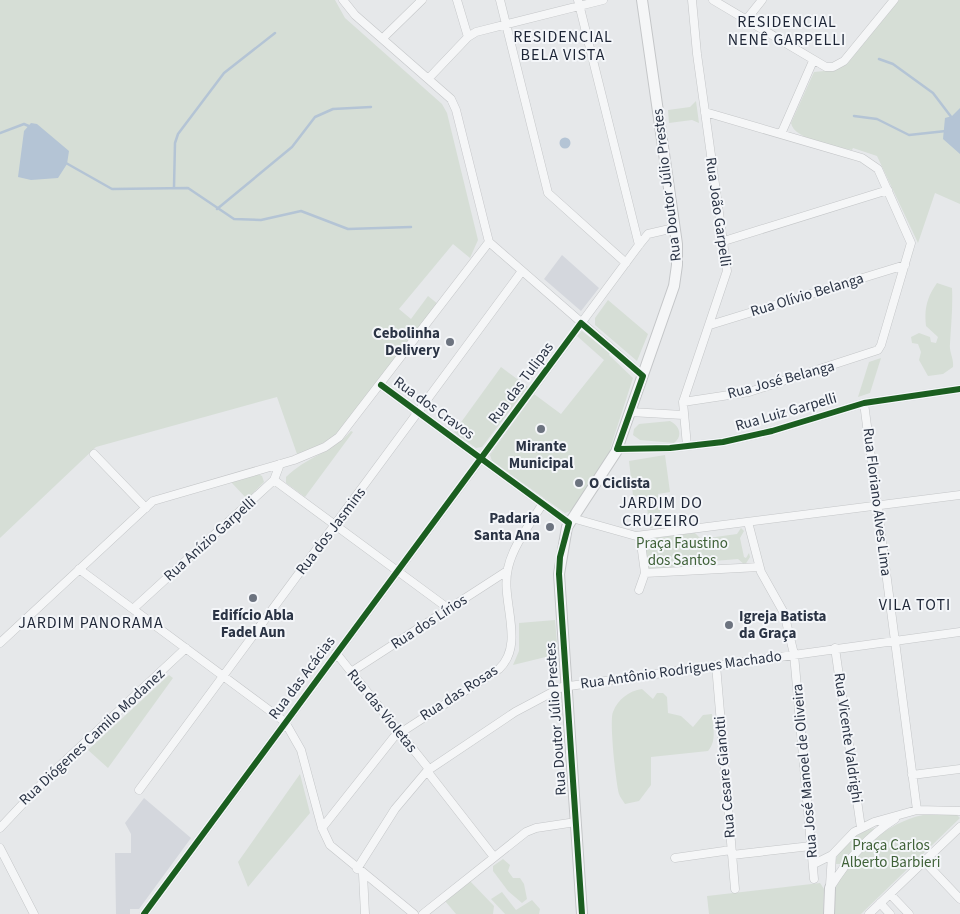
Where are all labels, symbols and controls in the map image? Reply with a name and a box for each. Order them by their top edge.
district label: RESIDENCIAL NENÊ GARPELLI [728,11,846,51]
district label: RESIDENCIAL BELA VISTA [513,26,613,66]
street label: Rua Doutor Júlio Prestes [647,108,687,262]
street label: Rua João Garpelli [700,156,736,268]
street label: Rua Olívio Belanga [748,268,866,322]
place label: Cebolinha Delivery [373,323,440,361]
marker: Cebolinha Delivery [444,336,456,348]
street label: Rua das Tulipas [483,338,559,428]
street label: Rua José Belanga [725,356,837,404]
street label: Rua dos Cravos [389,372,479,444]
street label: Rua Luiz Garpelli [733,387,839,437]
marker: Mirante Municipal [535,423,547,435]
street label: Rua Floriano Alves Lima [857,427,897,577]
place label: Mirante Municipal [509,436,574,474]
place label: O Ciclista [589,473,650,494]
marker: O Ciclista [573,477,585,489]
street label: Rua dos Jasmins [291,483,371,579]
street label: Rua Anízio Garpelli [159,492,261,586]
district label: JARDIM DO CRUZEIRO [619,492,703,532]
place label: Padaria Santa Ana [474,508,540,546]
marker: Padaria Santa Ana [544,521,556,533]
park label: Praça Faustino dos Santos [636,533,728,571]
street label: Rua dos Lírios [387,589,471,655]
marker: Edifício Abla Fadel Aun [247,592,259,604]
district label: VILA TOTI [879,594,951,616]
place label: Edifício Abla Fadel Aun [212,605,294,643]
place label: Igreja Batista da Graça [739,606,827,644]
district label: JARDIM PANORAMA [18,612,164,634]
marker: Igreja Batista da Graça [723,619,735,631]
street label: Rua das Acácias [264,632,340,724]
street label: Rua Doutor Júlio Prestes [540,642,572,796]
street label: Rua Antônio Rodrigues Machado [579,645,783,695]
street label: Rua das Rosas [416,660,502,726]
street label: Rua Diógenes Camilo Modanez [15,664,169,810]
street label: Rua das Violetas [342,665,422,757]
street label: Rua Vicente Valdrighi [828,671,868,805]
street label: Rua José Manoel de Oliveira [787,683,823,859]
street label: Rua Cesare Gianotti [709,715,741,839]
park label: Praça Carlos Alberto Barbieri [842,835,940,873]

